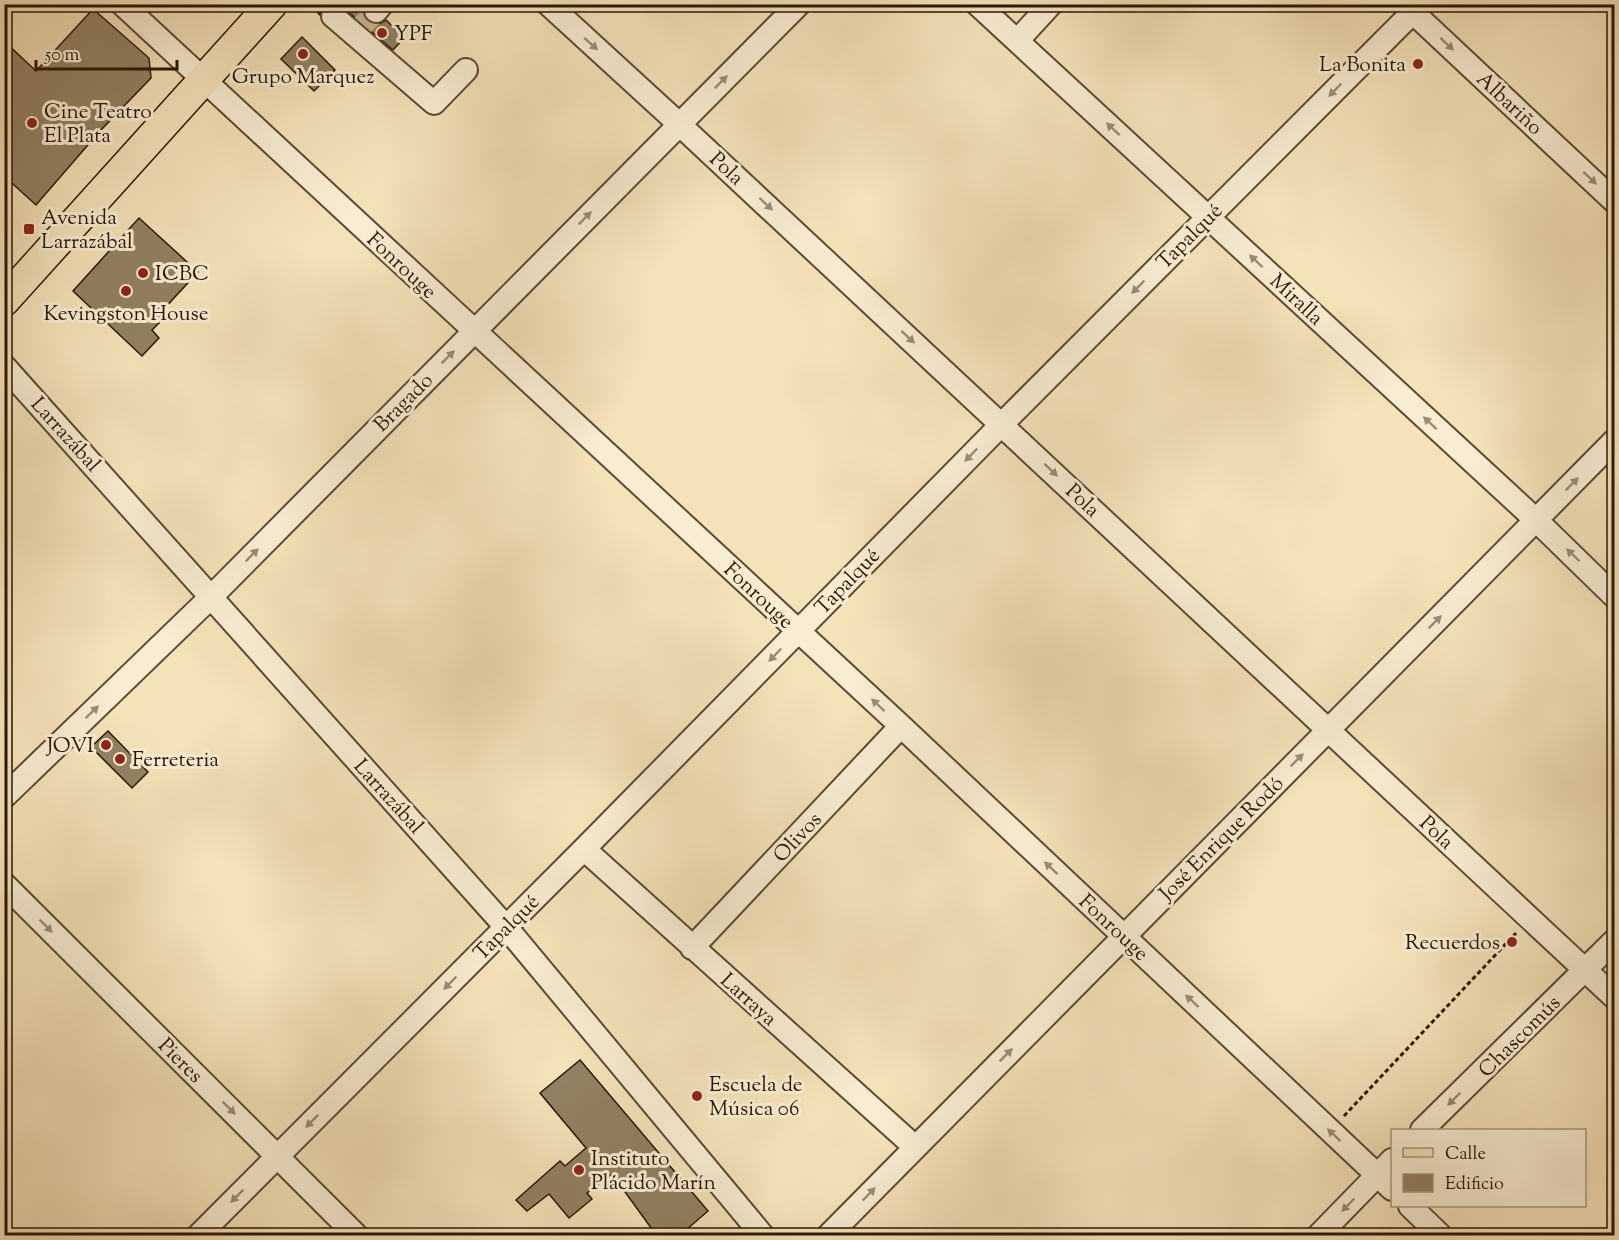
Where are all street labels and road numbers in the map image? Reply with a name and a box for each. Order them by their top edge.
street label: Albariño [1469,66,1549,143]
street label: Pola [702,146,750,194]
street label: Tapalqué [1151,198,1230,277]
street label: Fonrouge [359,226,442,307]
street label: Miralla [1262,268,1330,334]
street label: Bragado [368,367,441,440]
street label: Larrazábal [23,391,107,480]
street label: Pola [1058,478,1106,526]
street label: Tapalqué [809,542,888,623]
street label: Fonrouge [716,556,799,637]
street label: Larrazábal [346,753,430,842]
street label: José Enrique Rodó [1153,770,1292,909]
street label: Olivos [767,806,830,870]
street label: Pola [1412,810,1460,858]
street label: Fonrouge [1071,888,1154,969]
street label: Tapalqué [468,889,547,968]
street label: Larraya [713,967,783,1034]
street label: Chascomús [1472,989,1568,1085]
street label: Pieres [150,1032,209,1091]

